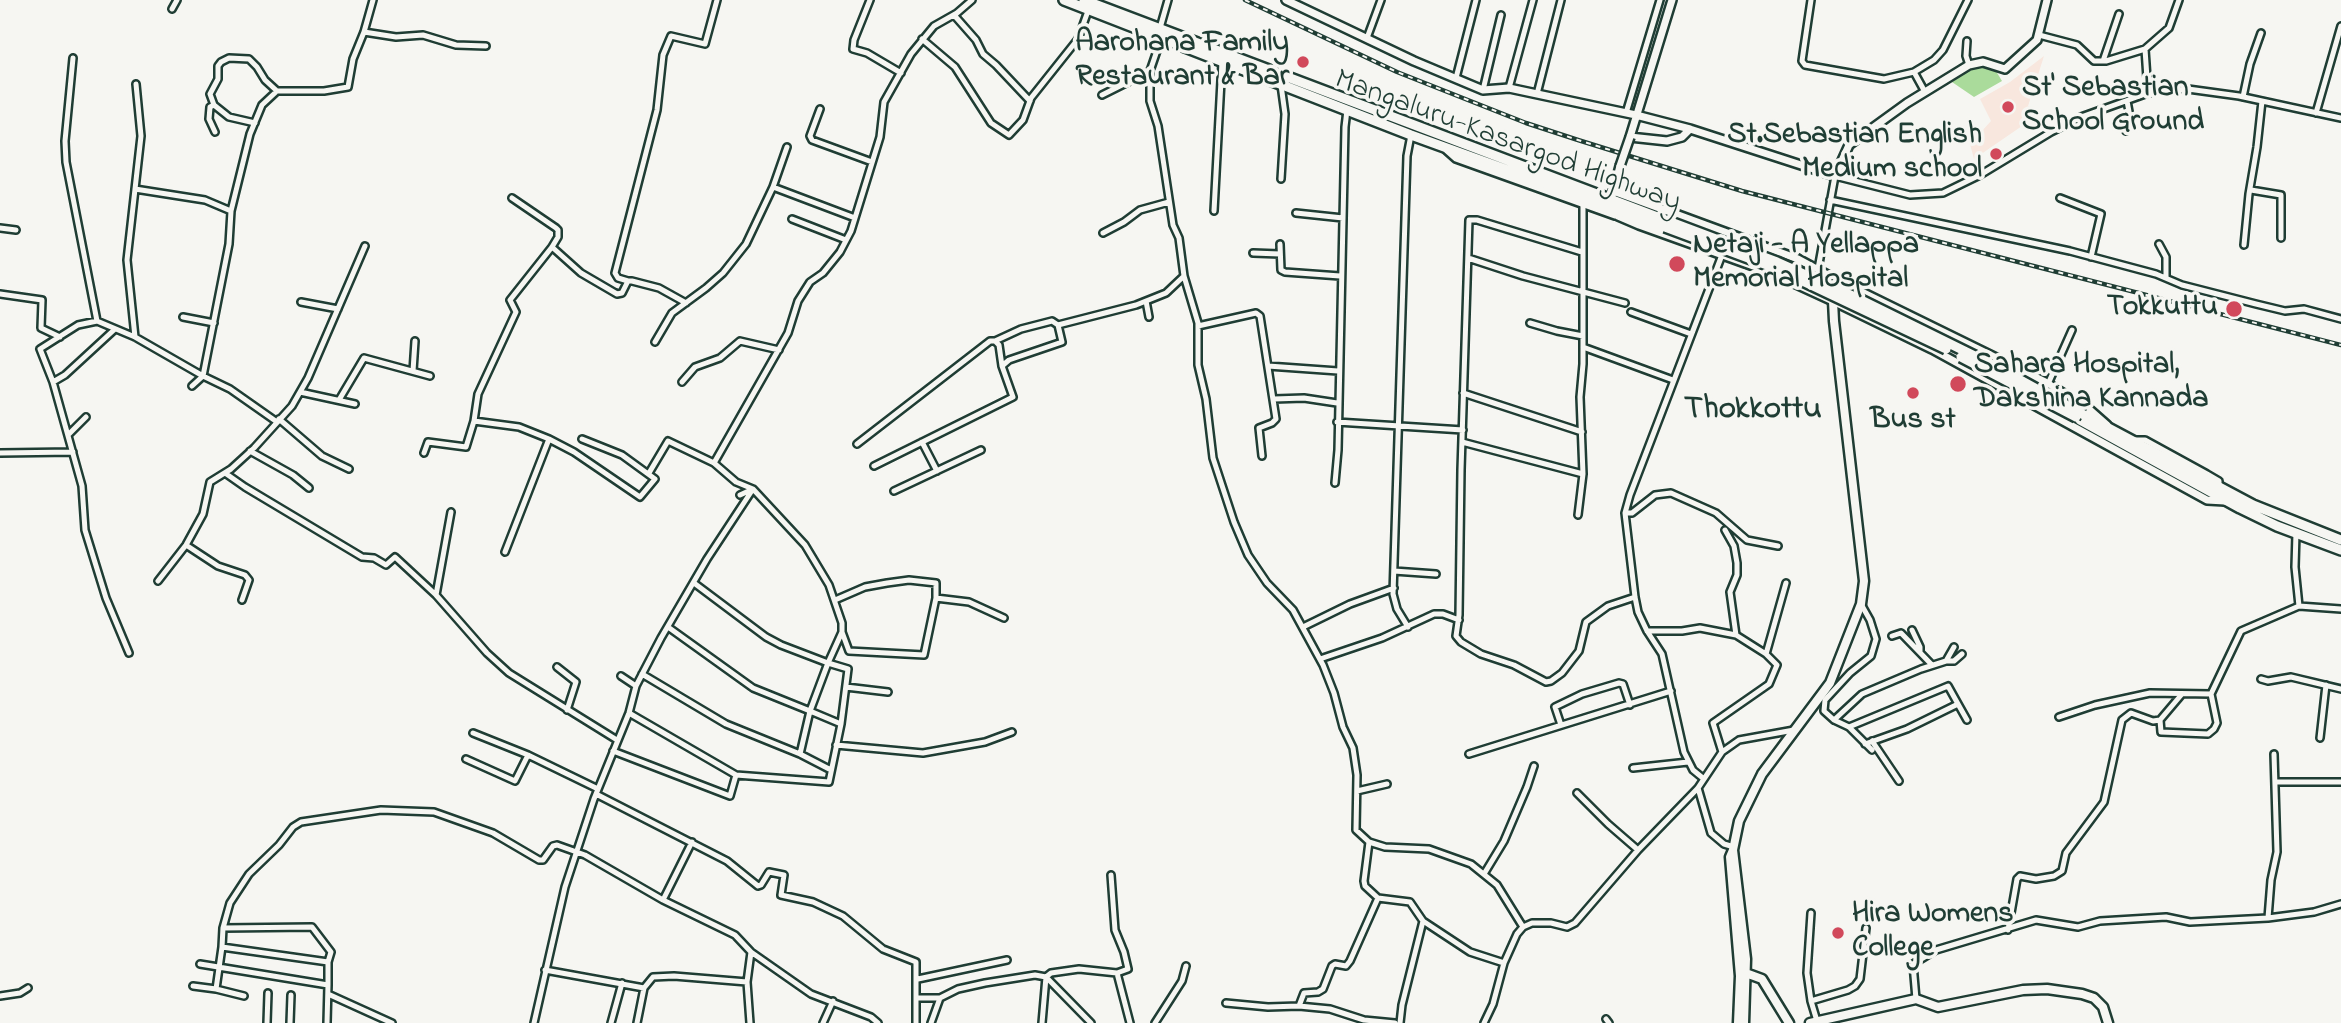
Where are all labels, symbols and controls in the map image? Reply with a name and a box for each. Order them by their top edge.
place label: Aarohana Family Restaurant & Bar [1075,27,1289,97]
marker: Aarohana Family Restaurant & Bar [1295,54,1311,70]
street label: Mangaluru-Kasargod Highway [1329,64,1685,222]
place label: St' Sebastian School Ground [2022,72,2204,142]
marker: St' Sebastian School Ground [2000,99,2016,115]
place label: St.Sebastian English Medium school [1727,119,1982,190]
marker: St.Sebastian English Medium school [1988,146,2004,162]
place label: Netaji - A Yellappa Memorial Hospital [1693,229,1919,300]
marker: Netaji - A Yellappa Memorial Hospital [1667,254,1687,274]
place label: Tokkuttu [2107,291,2218,327]
marker: Tokkuttu [2224,299,2244,319]
place label: Sahara Hospital, Dakshina Kannada [1974,349,2208,420]
marker: Sahara Hospital, Dakshina Kannada [1948,374,1968,394]
marker: Bus st [1905,385,1921,401]
district label: Thokkottu [1684,392,1822,432]
place label: Bus st [1870,404,1956,440]
place label: Hira Womens College [1852,898,2013,968]
marker: Hira Womens College [1830,925,1846,941]

